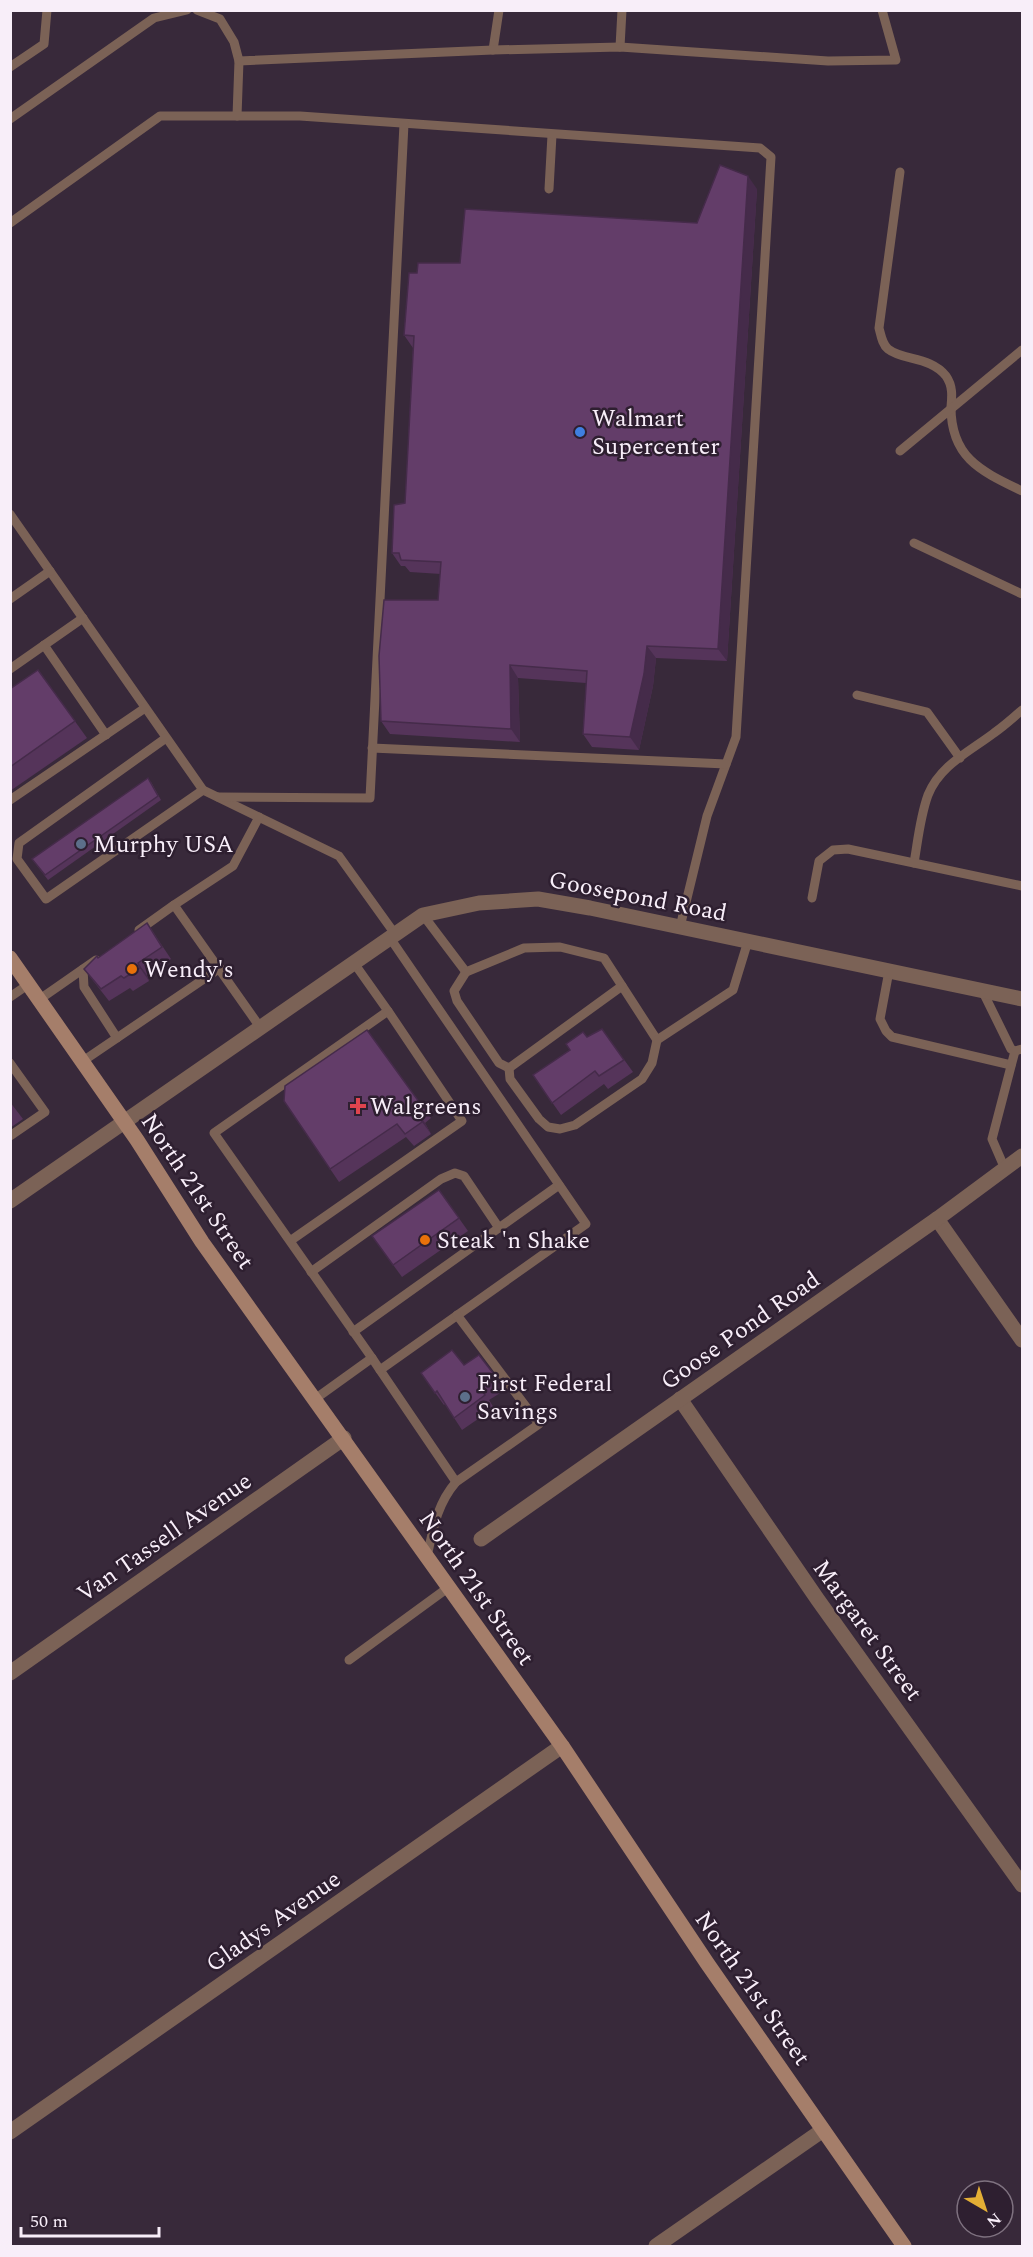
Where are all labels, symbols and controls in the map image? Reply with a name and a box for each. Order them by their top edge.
place label: Walmart Supercenter [592,401,720,465]
marker: Walmart Supercenter [573,425,587,439]
place label: Murphy USA [93,827,234,863]
marker: Murphy USA [74,837,88,851]
street label: Goosepond Road [546,862,730,932]
place label: Wendy's [144,952,234,988]
marker: Wendy's [125,962,139,976]
place label: Walgreens [370,1089,482,1125]
marker: Walgreens [351,1099,365,1113]
street label: North 21st Street [131,1106,263,1277]
place label: Steak 'n Shake [437,1223,590,1259]
marker: Steak 'n Shake [418,1233,432,1247]
street label: Goose Pond Road [653,1262,828,1399]
place label: First Federal Savings [477,1366,612,1430]
marker: First Federal Savings [458,1390,472,1404]
street label: Van Tassell Avenue [70,1464,260,1612]
street label: North 21st Street [409,1504,543,1673]
street label: Margaret Street [803,1552,931,1709]
street label: Gladys Avenue [199,1862,349,1982]
street label: North 21st Street [685,1904,819,2073]
north arrow [955,2179,1015,2239]
scale bar [21,2200,159,2238]
text: N [981,2206,1006,2233]
text: 50 m [30,2208,68,2235]

